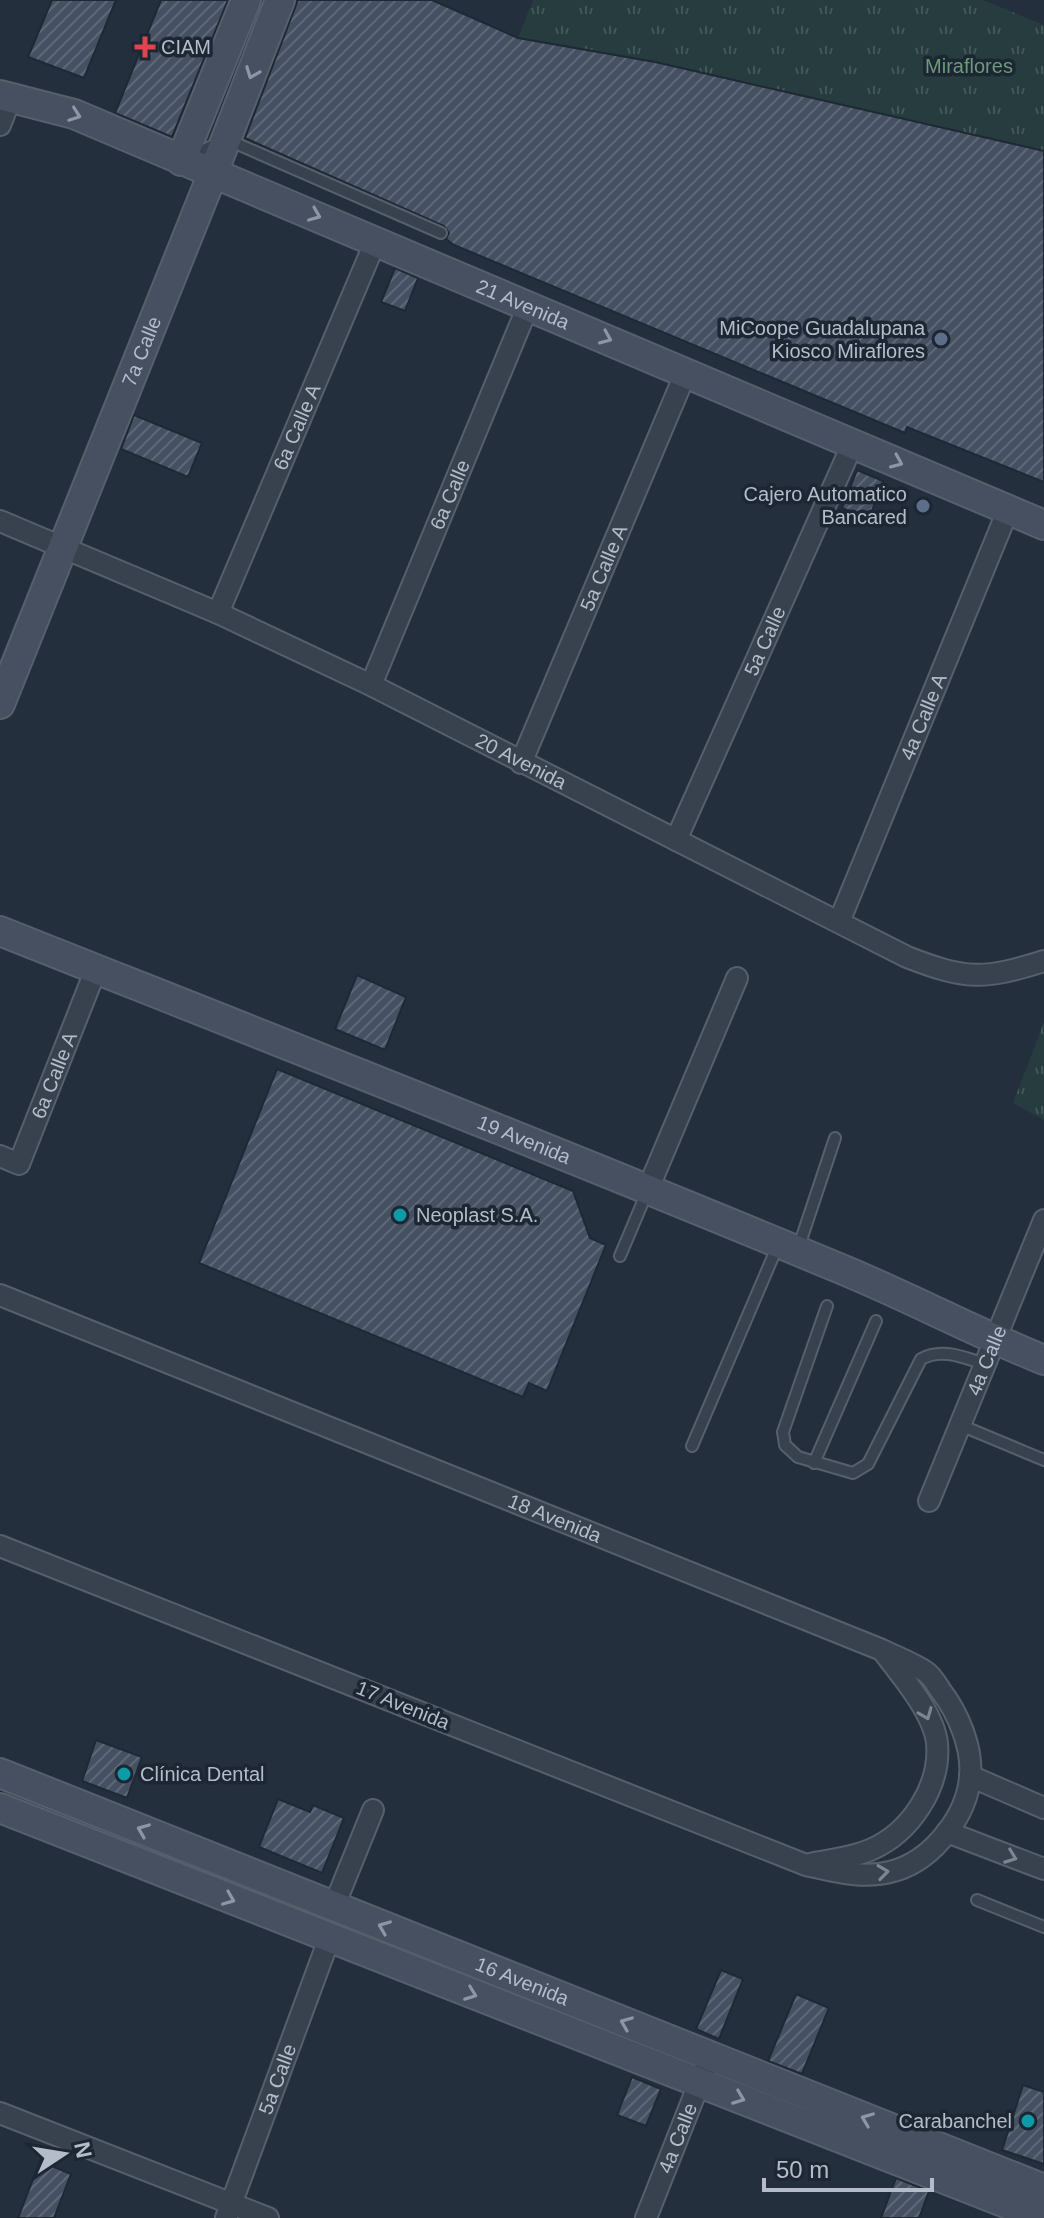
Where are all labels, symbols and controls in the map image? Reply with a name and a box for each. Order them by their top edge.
place label: CIAM [161,36,211,58]
marker: CIAM [136,38,154,56]
park label: Miraflores [925,55,1013,77]
one-way arrow [245,65,262,79]
one-way arrow [67,106,81,122]
one-way arrow [307,206,321,222]
street label: 21 Avenida [473,275,573,334]
street label: 7a Calle [118,313,165,389]
place label: MiCoope Guadalupana Kiosco Miraflores [719,317,926,362]
one-way arrow [598,328,612,345]
marker: MiCoope Guadalupana Kiosco Miraflores [932,330,950,348]
street label: 6a Calle A [269,380,325,473]
one-way arrow [889,452,903,468]
street label: 6a Calle [426,457,474,533]
place label: Cajero Automatico Bancared [744,483,907,528]
marker: Cajero Automatico Bancared [914,497,932,515]
street label: 5a Calle A [576,521,632,614]
street label: 5a Calle [740,603,790,679]
street label: 4a Calle A [896,670,951,763]
street label: 20 Avenida [472,729,571,794]
street label: 6a Calle A [27,1028,81,1122]
street label: 19 Avenida [474,1111,575,1168]
place label: Neoplast S.A. [416,1204,538,1226]
marker: Neoplast S.A. [391,1206,409,1224]
street label: 4a Calle [962,1322,1011,1398]
street label: 18 Avenida [505,1490,605,1547]
street label: 17 Avenida [353,1676,454,1734]
one-way arrow [916,1706,933,1720]
place label: Clínica Dental [140,1763,265,1785]
marker: Clínica Dental [115,1765,133,1783]
one-way arrow [137,1823,151,1840]
one-way arrow [1003,1847,1017,1864]
one-way arrow [876,1864,890,1881]
one-way arrow [221,1889,235,1905]
one-way arrow [378,1920,392,1936]
street label: 16 Avenida [472,1953,573,2010]
one-way arrow [463,1984,477,2001]
one-way arrow [620,2016,634,2033]
street label: 5a Calle [254,2041,300,2117]
one-way arrow [731,2089,745,2105]
street label: 4a Calle [654,2100,701,2176]
place label: Carabanchel [899,2110,1012,2132]
one-way arrow [861,2112,875,2129]
marker: Carabanchel [1019,2112,1037,2130]
north arrow [24,2114,104,2194]
text: N [69,2140,97,2160]
scale bar [764,2142,932,2192]
text: 50 m [776,2156,829,2183]

